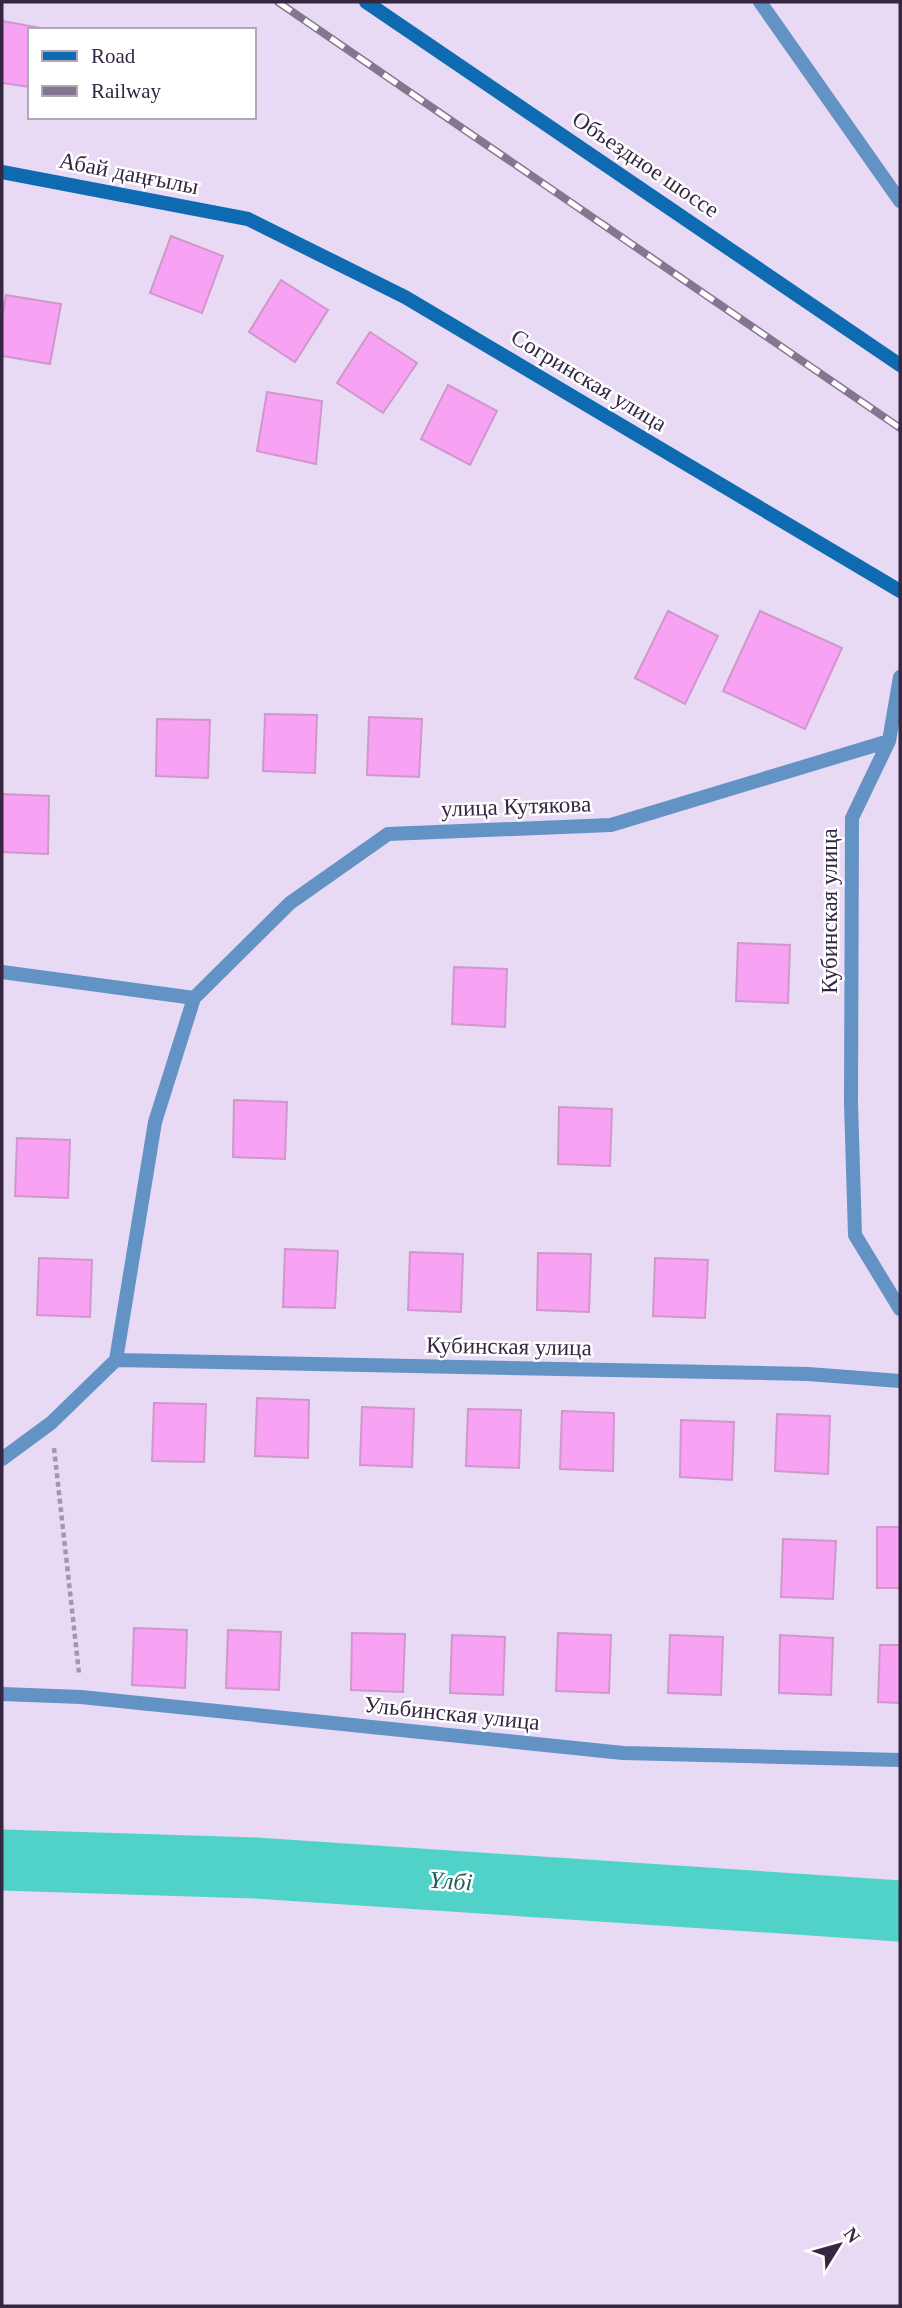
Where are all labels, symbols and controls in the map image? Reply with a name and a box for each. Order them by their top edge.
legend [28,28,256,119]
text: Road [91,44,136,68]
text: Railway [91,79,161,103]
street label: Объездное шоссе [568,106,724,223]
street label: Абай даңғылы [57,148,201,199]
street label: Согринская улица [507,324,671,437]
street label: улица Кутякова [440,791,592,822]
street label: Кубинская улица [817,828,842,994]
street label: Кубинская улица [426,1333,592,1360]
street label: Ульбинская улица [363,1692,541,1735]
water label: Үлбі [429,1867,473,1895]
north arrow [804,2210,874,2280]
text: N [840,2223,865,2247]

